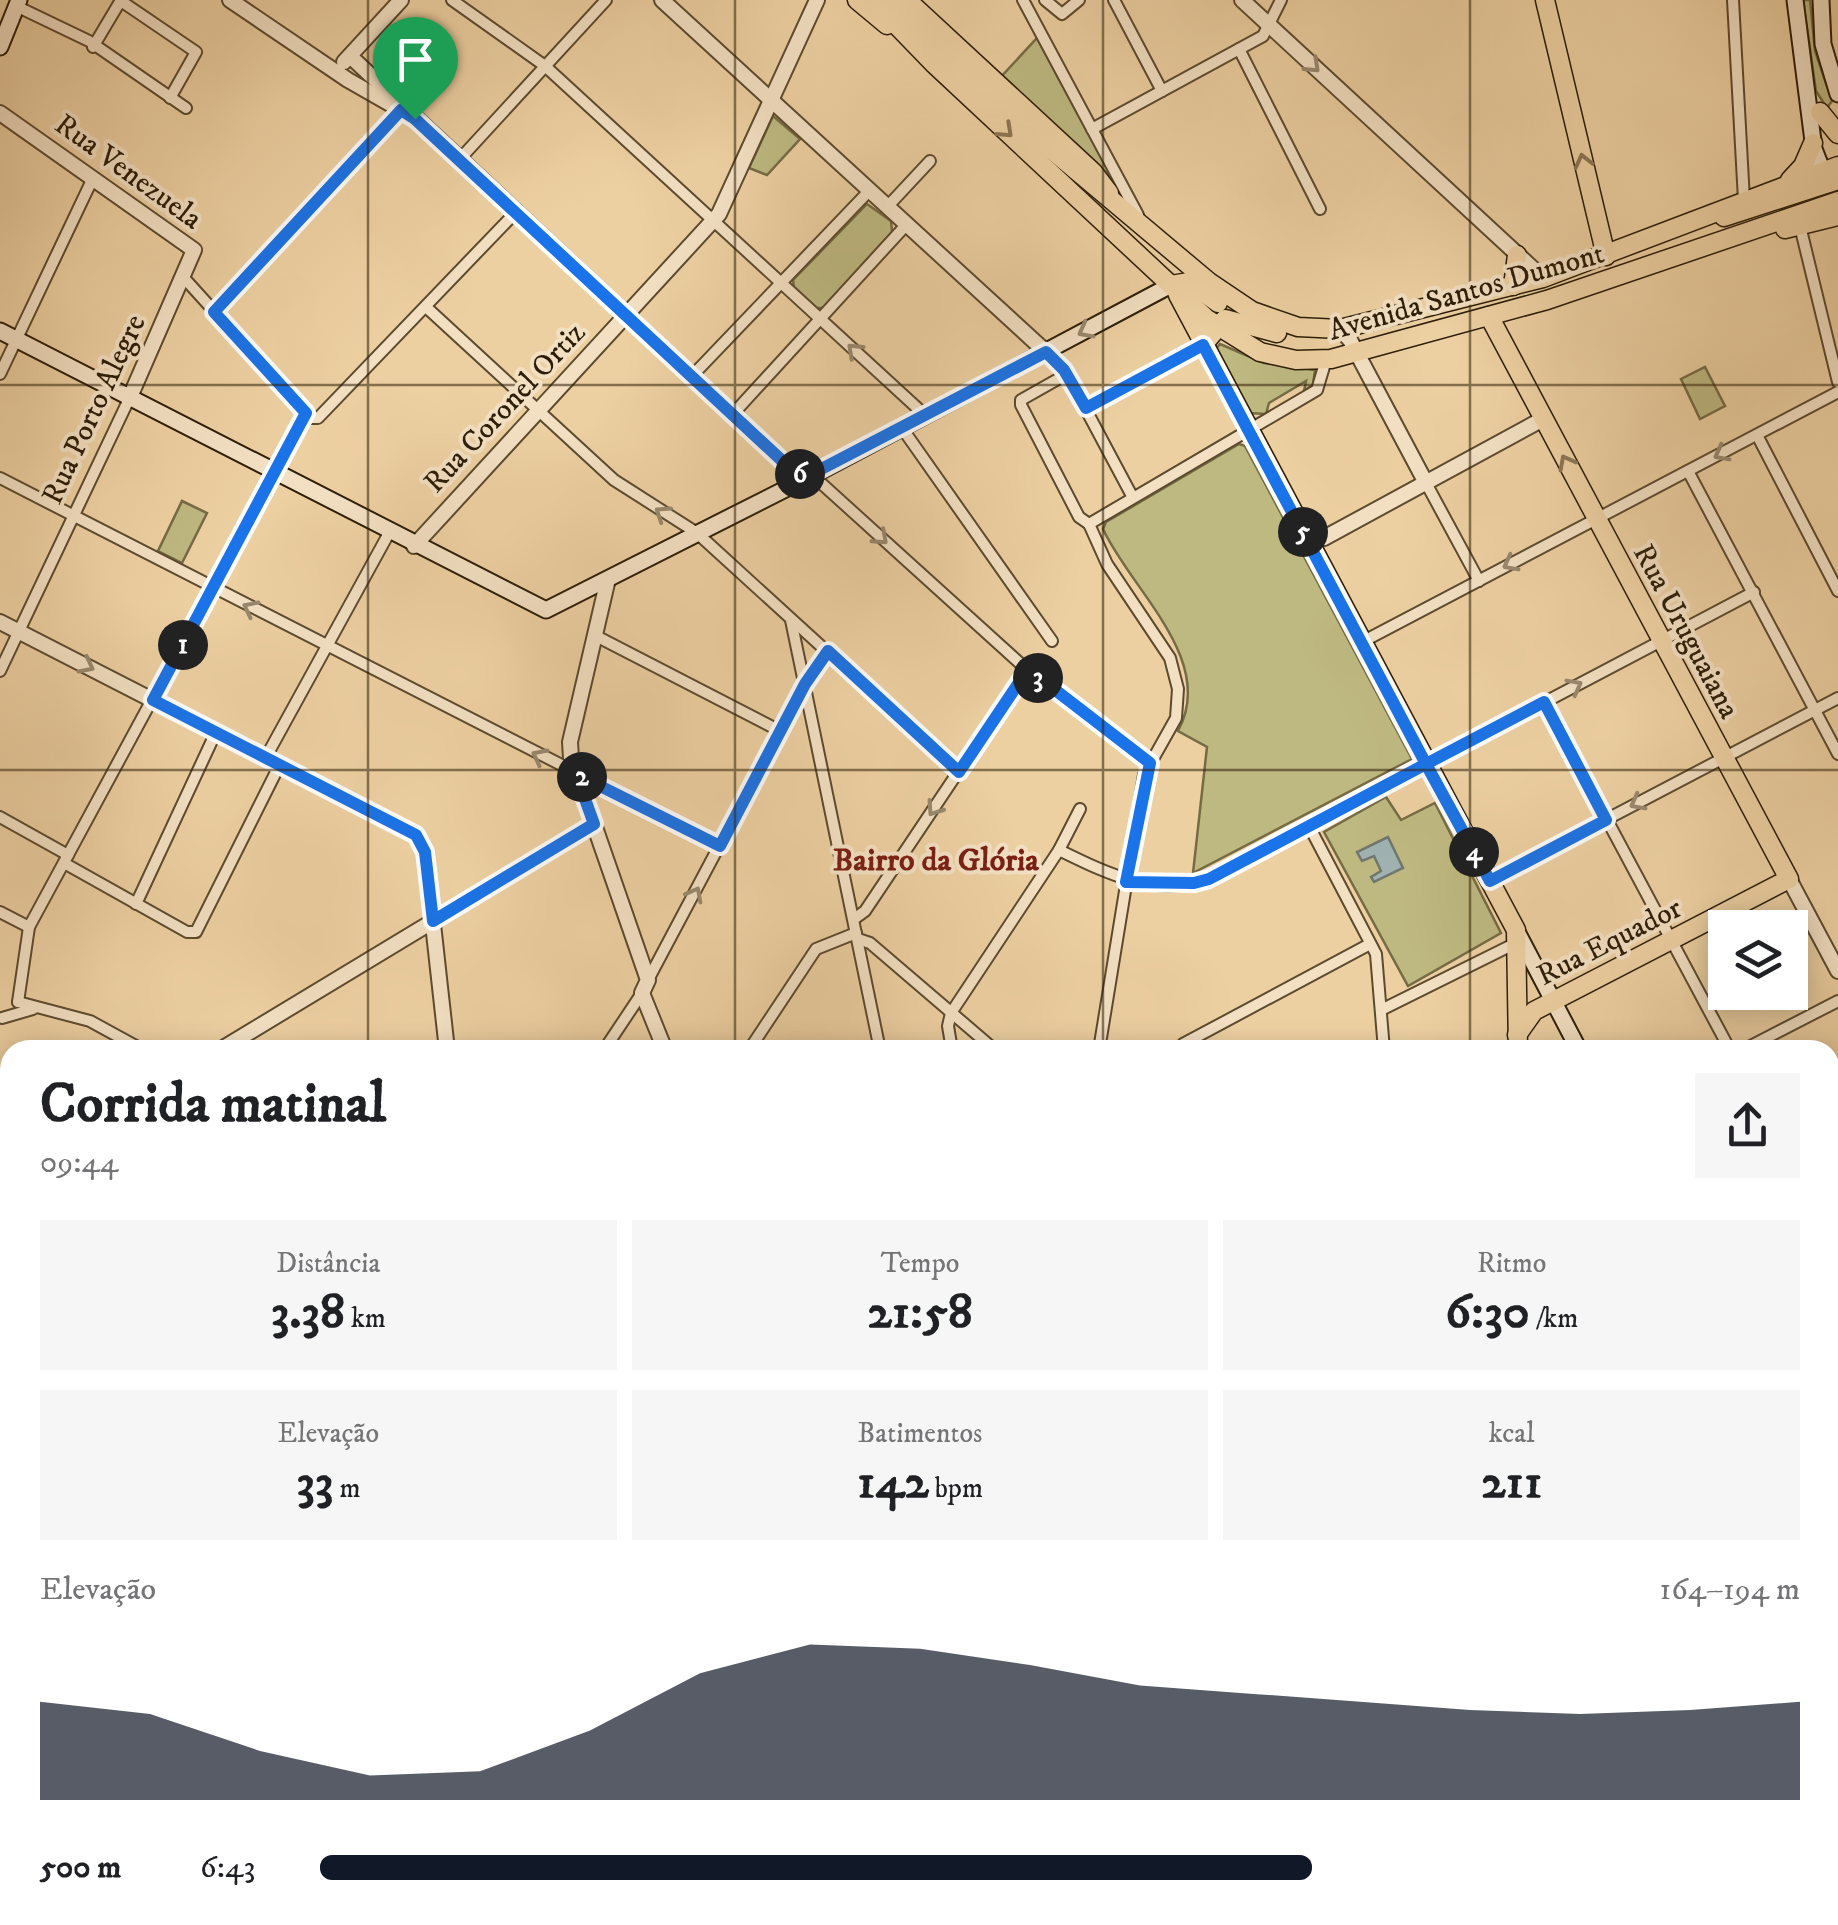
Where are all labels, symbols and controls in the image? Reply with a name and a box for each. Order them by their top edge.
pin [373,17,458,120]
icon: arrive [388,32,443,87]
one-way arrow [1301,54,1320,72]
street label: Rua Venezuela [47,106,209,238]
one-way arrow [994,119,1012,137]
one-way arrow [1574,153,1595,170]
street label: Avenida Santos Dumont [1324,235,1609,350]
street label: Rua Porto Alegre [34,309,155,511]
street label: Rua Coronel Ortiz [417,315,594,501]
one-way arrow [1077,319,1095,338]
one-way arrow [848,344,866,362]
one-way arrow [1713,442,1731,461]
pin: 6 [775,449,825,499]
one-way arrow [1559,455,1578,473]
text: 6 [793,456,807,491]
one-way arrow [654,507,673,525]
pin: 5 [1278,507,1328,557]
text: 5 [1296,514,1310,549]
one-way arrow [869,526,888,544]
street label: Rua Uruguaiana [1624,538,1747,726]
one-way arrow [1502,552,1520,571]
one-way arrow [242,601,260,620]
pin: 1 [158,620,208,670]
text: 1 [178,627,188,662]
pin: 3 [1013,653,1063,703]
one-way arrow [76,654,94,673]
text: 3 [1033,660,1043,695]
one-way arrow [1564,679,1582,698]
one-way arrow [531,748,549,768]
pin: 2 [557,752,607,802]
text: 2 [575,759,589,794]
one-way arrow [1630,791,1648,811]
one-way arrow [928,798,947,816]
pin: 4 [1449,827,1499,877]
text: 4 [1466,834,1482,869]
district label: Bairro da Glória [833,841,1039,881]
one-way arrow [683,887,702,905]
street label: Rua Equador [1531,890,1688,995]
map controls [1708,910,1808,1010]
button: layers [1708,910,1808,1010]
text: Corrida matinal [40,1071,386,1140]
button: share [1695,1073,1800,1178]
text: 09:44 [40,1143,118,1183]
text: Distância [276,1246,380,1281]
text: Tempo [881,1246,959,1281]
text: Ritmo [1477,1246,1546,1281]
text: 3.38 [271,1281,345,1344]
text: 21:58 [867,1281,973,1344]
text: 6:30 [1445,1281,1530,1344]
text: km [345,1301,386,1336]
text: /km [1530,1301,1578,1336]
text: Elevação [278,1416,379,1451]
text: Batimentos [858,1416,982,1451]
text: kcal [1489,1416,1535,1451]
text: 33 [296,1451,333,1514]
text: 142 [857,1451,929,1514]
text: 211 [1481,1451,1542,1514]
text: m [333,1471,361,1506]
text: bpm [929,1471,983,1506]
text: Elevação [40,1570,156,1610]
text: 164–194 m [1660,1570,1800,1610]
text: 500 m [40,1848,121,1888]
text: 6:43 [200,1848,255,1888]

